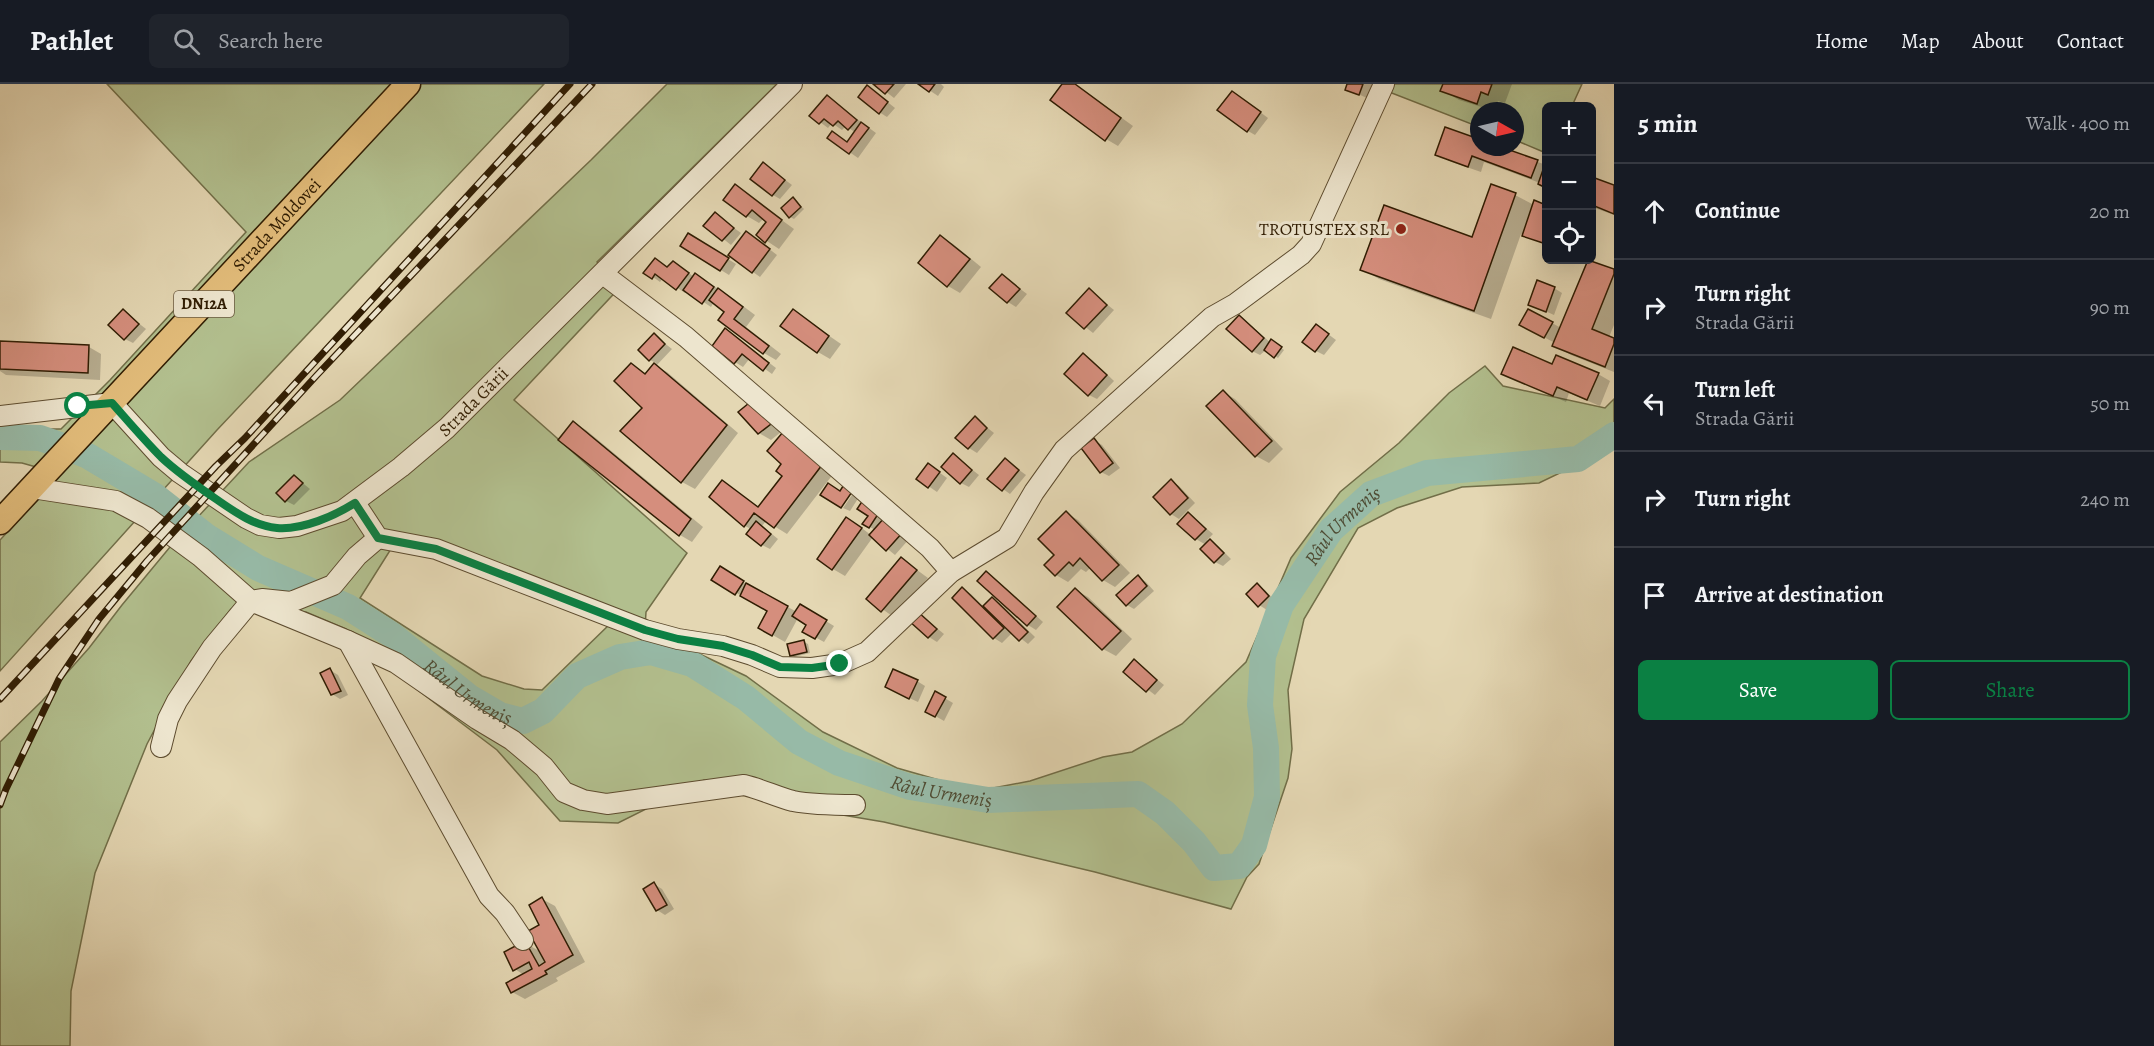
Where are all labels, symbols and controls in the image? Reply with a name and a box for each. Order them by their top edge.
search box [149,14,569,68]
text: Pathlet [30,22,113,60]
icon: search [170,25,203,58]
text: Search here [218,26,323,56]
text: Home [1815,27,1868,55]
text: Map [1901,27,1939,55]
text: About [1972,27,2024,55]
text: Contact [2057,27,2124,55]
north arrow [1470,102,1524,156]
map controls [1542,102,1596,264]
button: + [1542,102,1596,156]
text: 5 min [1638,106,1698,141]
text: Walk · 400 m [2026,110,2130,137]
button: − [1542,156,1596,210]
street label: Strada Moldovei [227,173,326,277]
icon: ahead [1638,195,1671,228]
text: Continue [1695,196,1780,226]
text: 20 m [2089,198,2130,225]
button: locate [1542,210,1596,264]
place label: TROTUSTEX SRL [1259,217,1390,241]
marker: TROTUSTEX SRL [1394,222,1408,236]
text: Turn right [1695,279,1791,309]
road number: DN12A [174,291,234,317]
icon: right [1638,291,1671,324]
text: 90 m [2090,294,2130,321]
text: Strada Gării [1695,309,1794,336]
street label: Strada Gării [434,362,514,442]
text: Turn left [1695,375,1775,405]
icon: left [1638,387,1671,420]
text: 50 m [2090,390,2130,417]
route start [64,392,90,418]
text: Strada Gării [1695,405,1794,432]
water label: Râul Urmeniș [1298,478,1384,571]
icon: right [1638,483,1671,516]
text: Turn right [1695,484,1791,514]
text: 240 m [2080,486,2130,513]
icon: arrive [1638,579,1671,612]
text: Arrive at destination [1695,580,1884,610]
route end [826,650,852,676]
water label: Râul Urmeniș [418,652,515,731]
button: Save [1638,660,1878,720]
button: Share [1890,660,2130,720]
water label: Râul Urmeniș [887,768,992,814]

